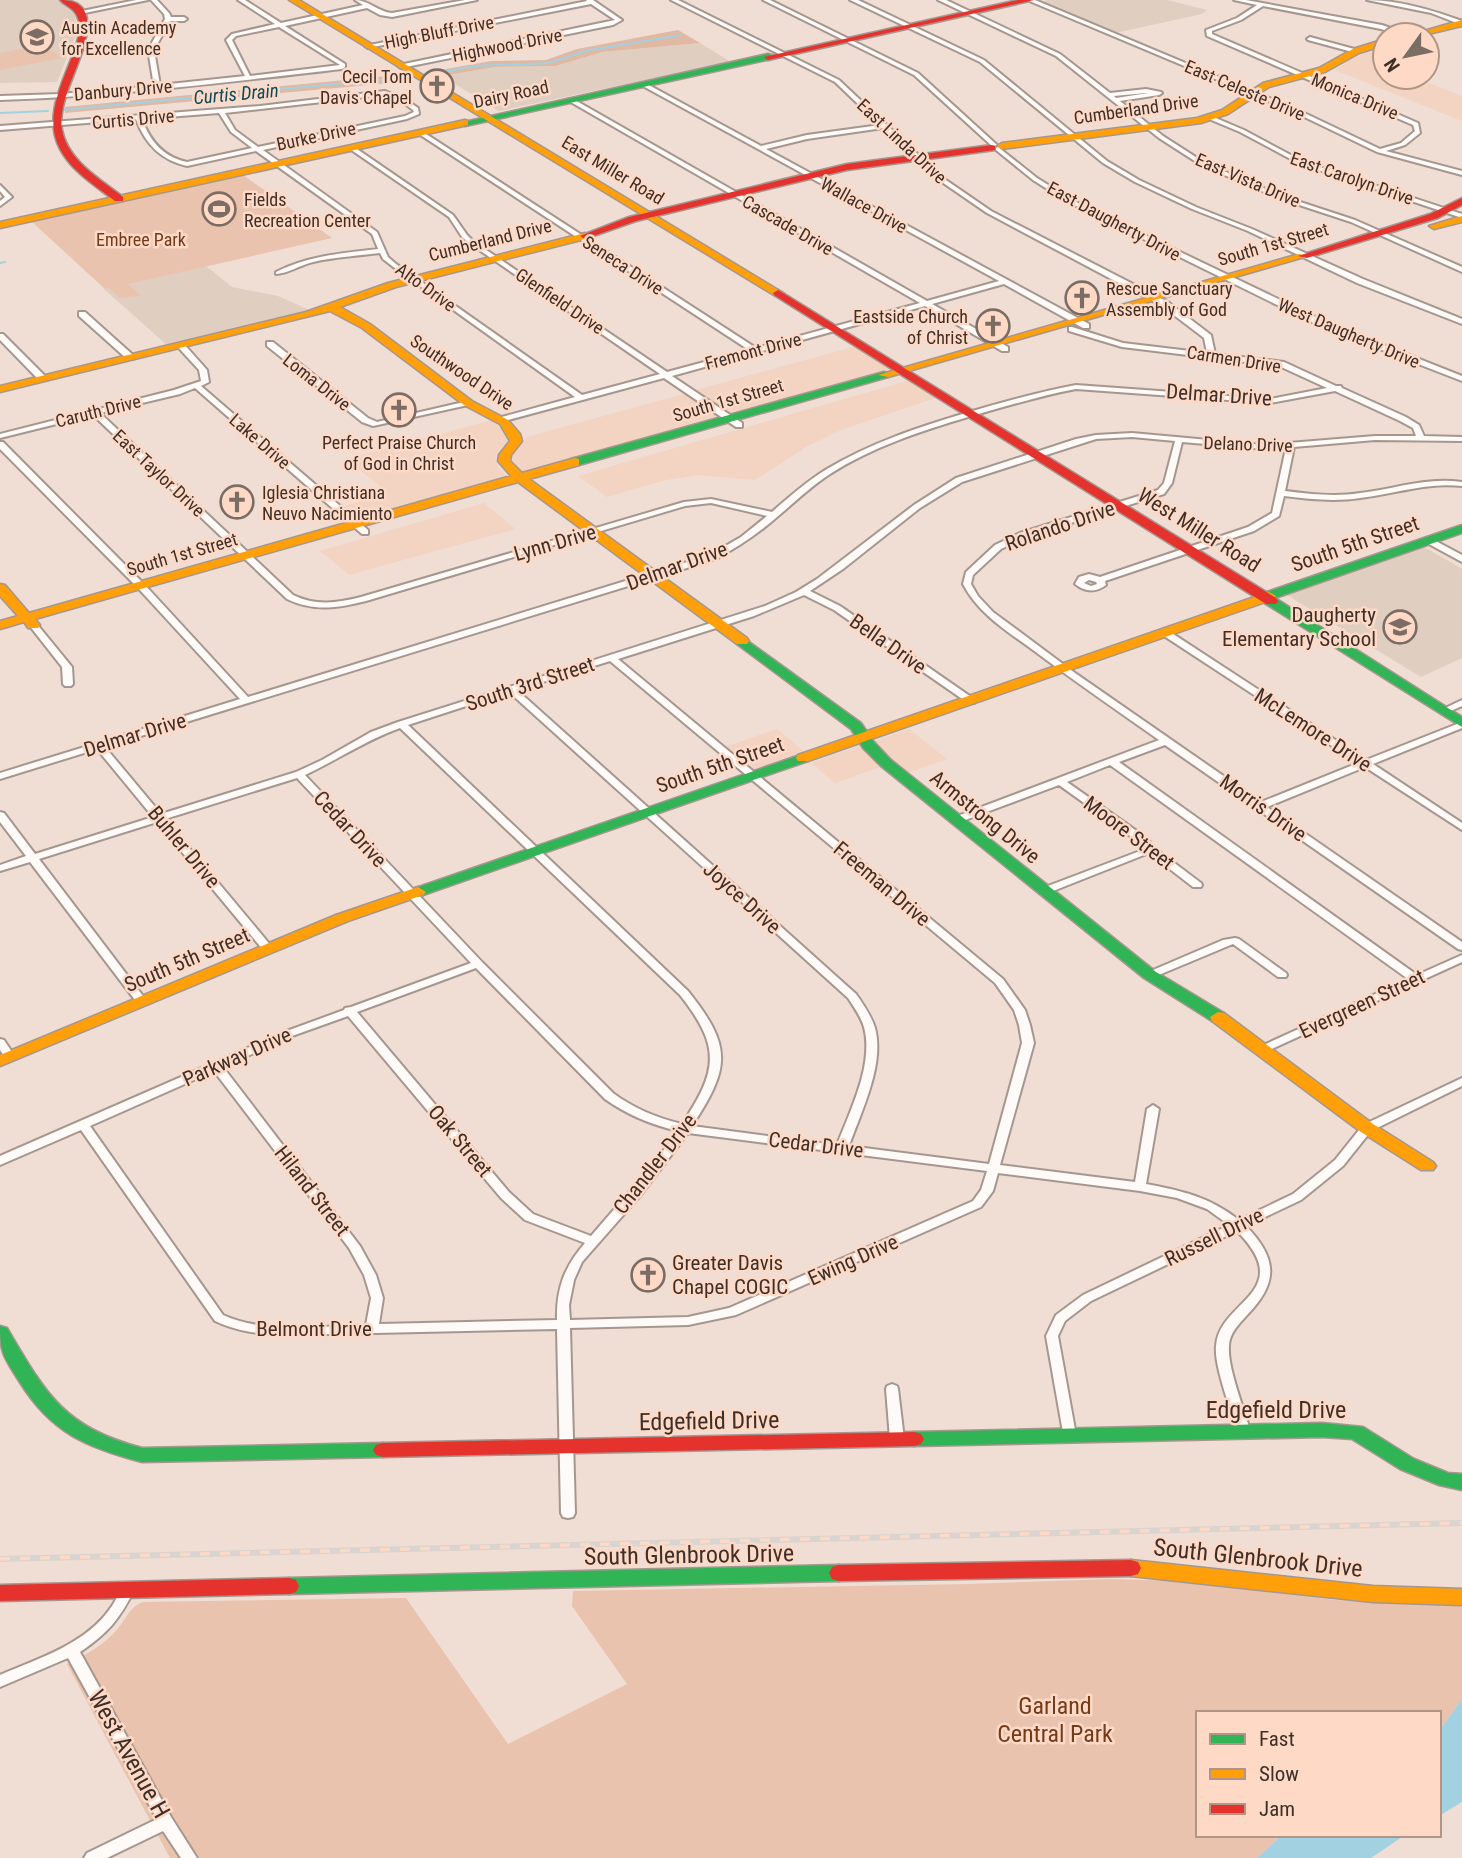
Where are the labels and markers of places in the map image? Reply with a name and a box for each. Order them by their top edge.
place label: Austin Academy for Excellence [61,17,177,59]
school or university icon: Austin Academy for Excellence [18,18,56,56]
place label: Cecil Tom Davis Chapel [320,66,412,108]
church icon: Cecil Tom Davis Chapel [418,67,456,105]
place label: Fields Recreation Center [244,189,371,231]
sports icon: Fields Recreation Center [200,190,238,228]
place label: Rescue Sanctuary Assembly of God [1106,278,1233,320]
church icon: Rescue Sanctuary Assembly of God [1063,279,1101,317]
place label: Eastside Church of Christ [853,306,968,348]
church icon: Eastside Church of Christ [974,307,1012,345]
church icon: Perfect Praise Church of God in Christ [380,391,418,429]
place label: Perfect Praise Church of God in Christ [322,432,476,474]
place label: Iglesia Christiana Neuvo Nacimiento [262,482,392,524]
church icon: Iglesia Christiana Neuvo Nacimiento [218,483,256,521]
place label: Daugherty Elementary School [1222,603,1376,651]
school or university icon: Daugherty Elementary School [1381,608,1419,646]
place label: Greater Davis Chapel COGIC [672,1251,788,1299]
church icon: Greater Davis Chapel COGIC [629,1256,667,1294]

